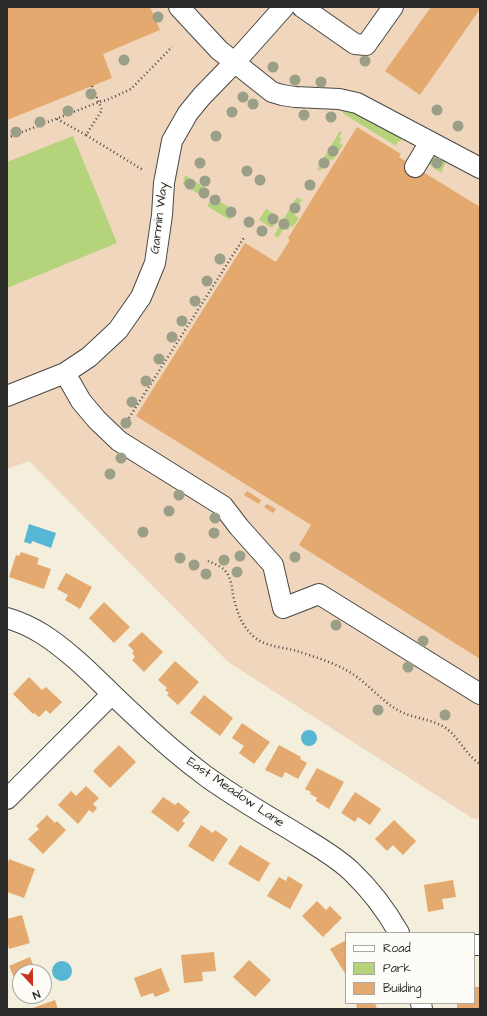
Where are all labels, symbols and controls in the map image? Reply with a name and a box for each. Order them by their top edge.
street label: Garmin Way [148,181,172,255]
street label: East Meadow Lane [183,755,287,831]
legend [345,932,475,1004]
text: Road [383,940,411,957]
text: Park [383,960,411,977]
north arrow [12,964,52,1004]
text: Building [383,980,421,997]
text: N [30,986,42,1003]

